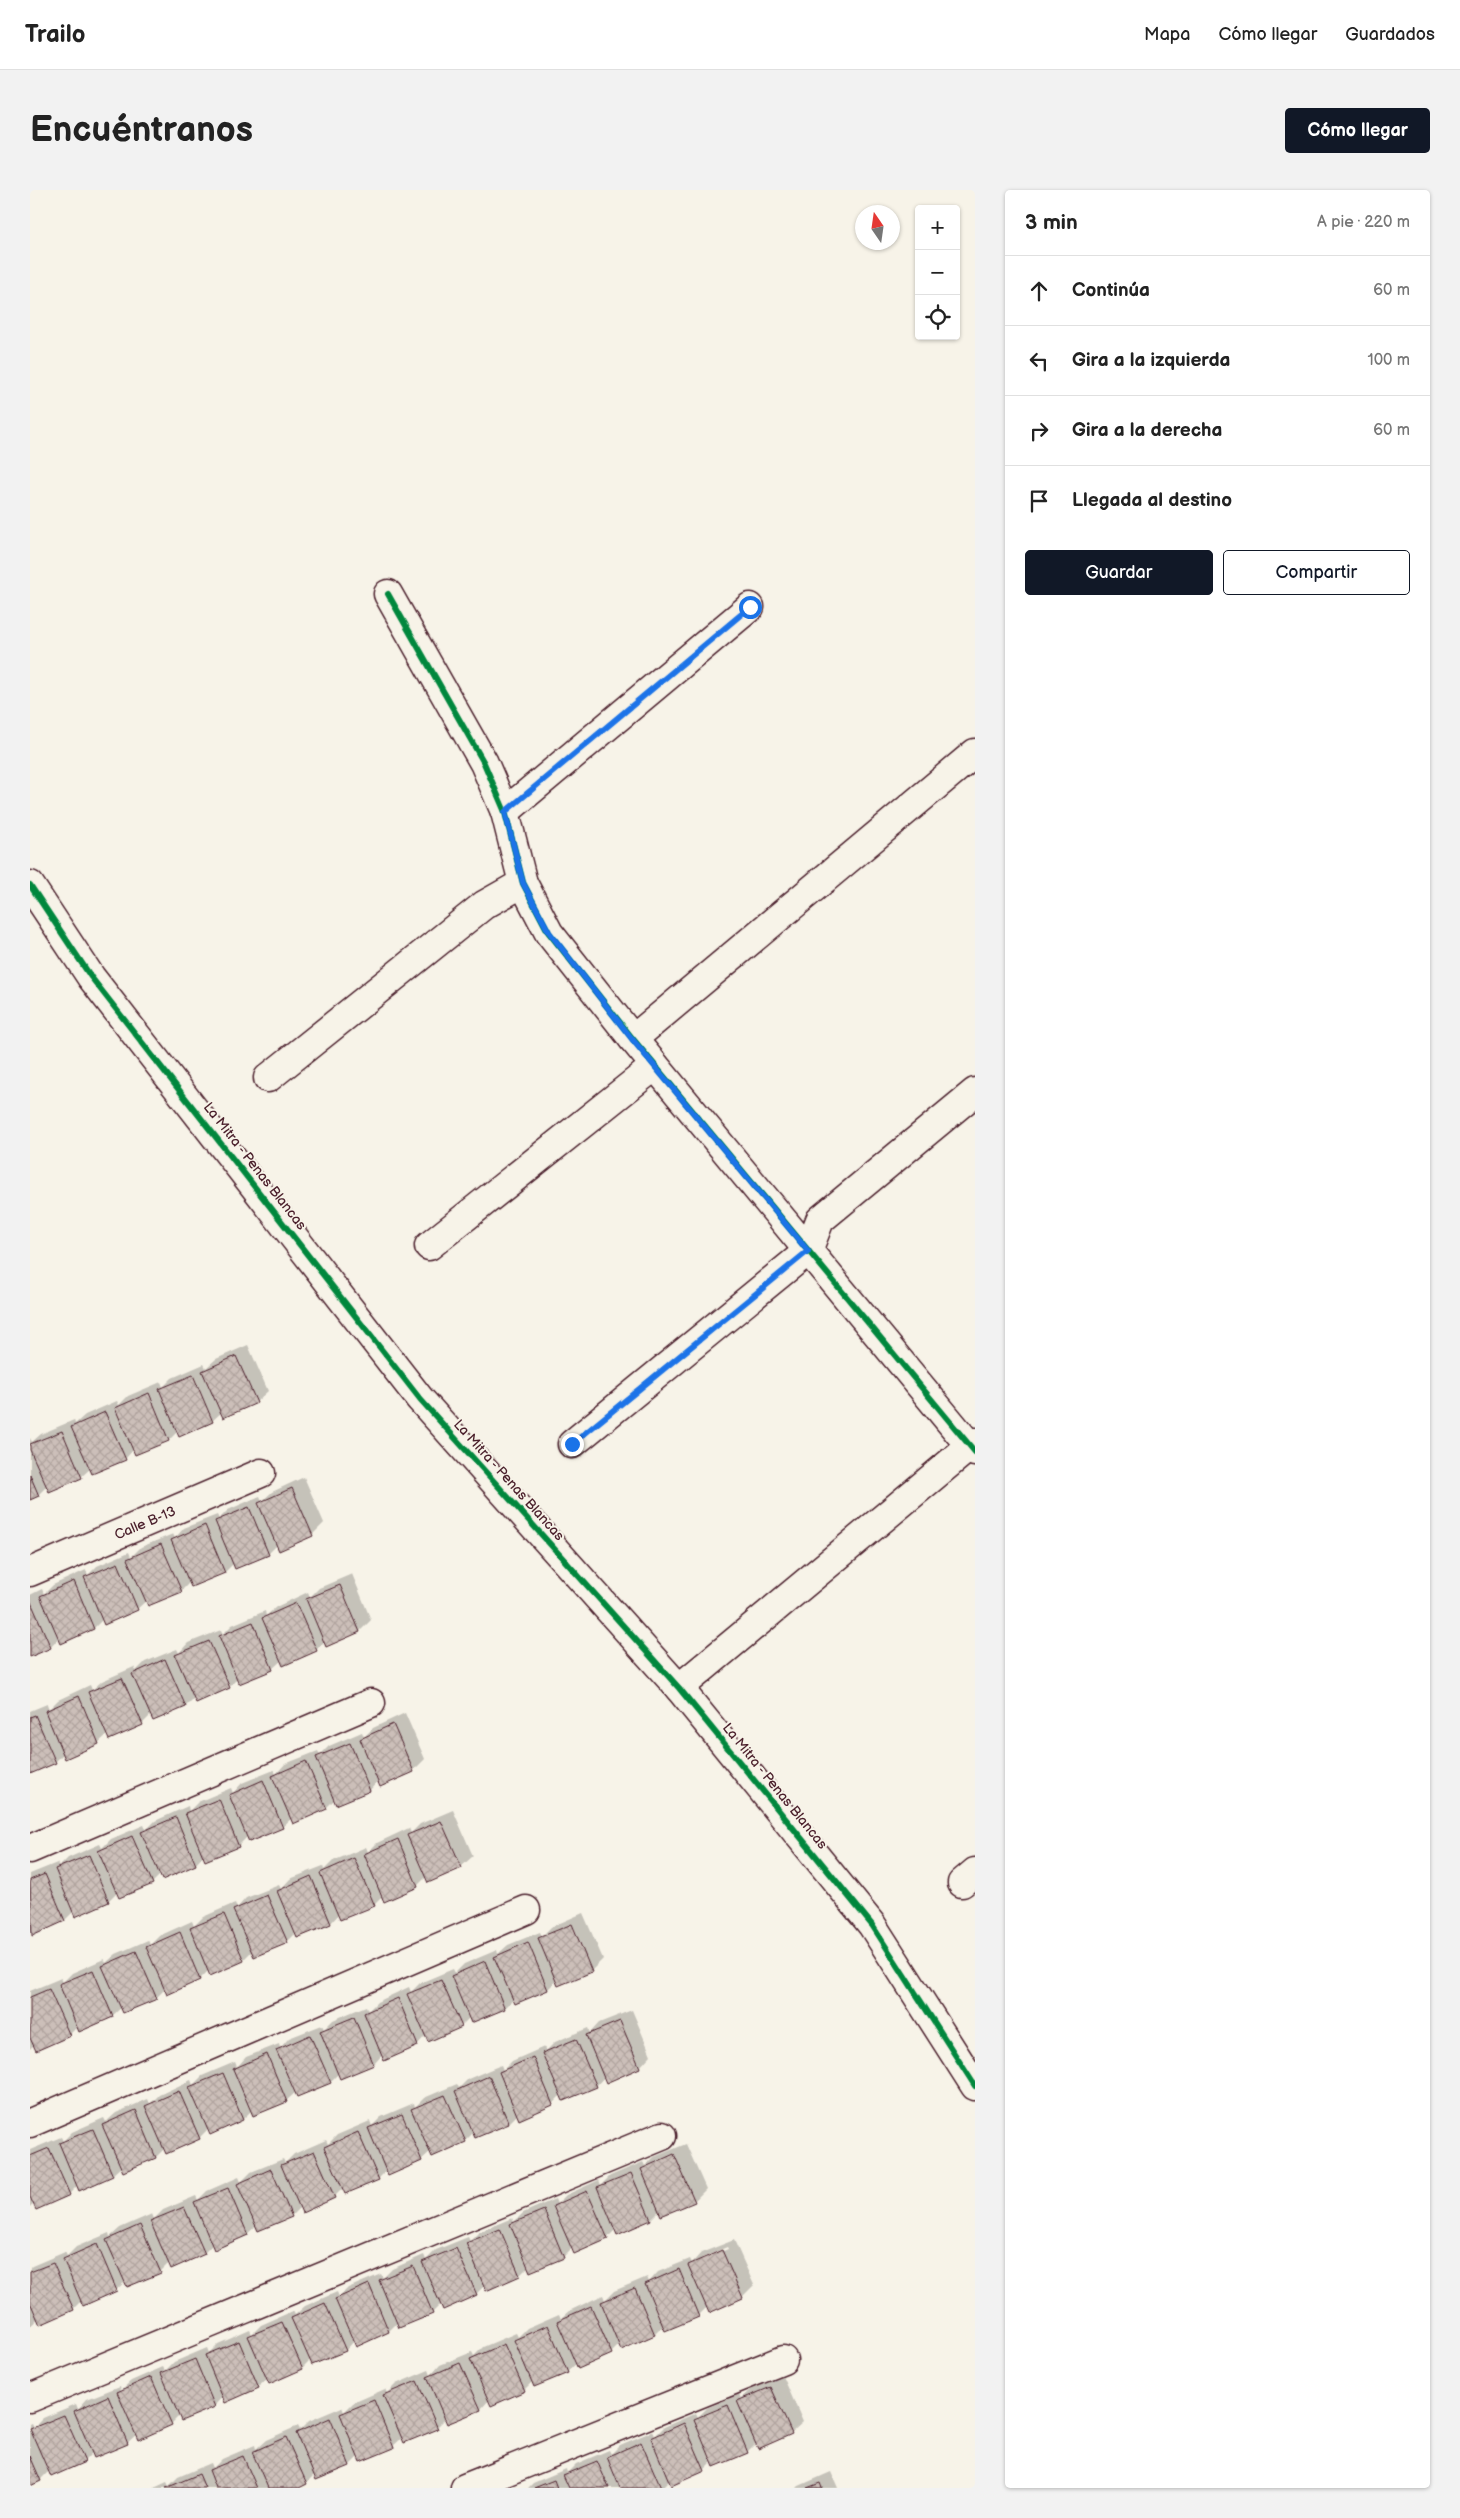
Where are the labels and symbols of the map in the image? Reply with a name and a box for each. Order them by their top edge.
north arrow [855,205,900,250]
route start [739,596,762,619]
street label: La Mitra - Penas Blancas [200,1099,310,1233]
street label: La Mitra - Penas Blancas [450,1416,568,1544]
route end [561,1433,584,1456]
street label: Calle B-13 [112,1503,178,1543]
street label: La Mitra - Penas Blancas [719,1720,831,1852]

